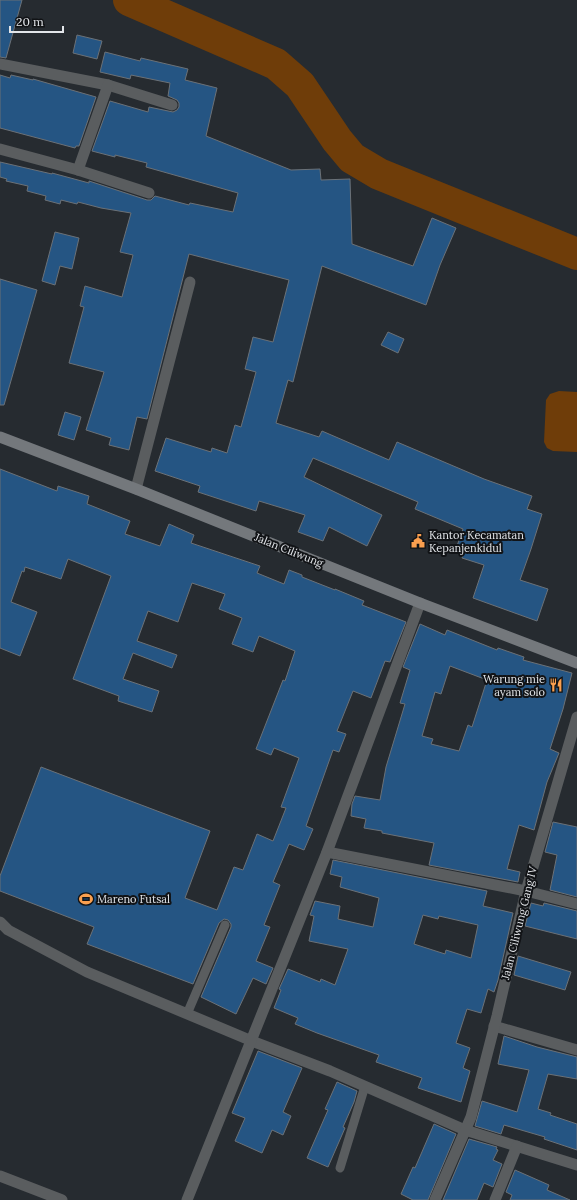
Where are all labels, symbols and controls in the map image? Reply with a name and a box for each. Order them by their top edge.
scale bar [10,8,63,34]
text: 20 m [16,14,44,29]
place label: Kantor Kecamatan Kepanjenkidul [429,528,524,555]
street label: Jalan Ciliwung [252,529,326,570]
public building icon: Kantor Kecamatan Kepanjenkidul [410,533,426,549]
place label: Warung mie ayam solo [483,672,545,699]
restaurant icon: Warung mie ayam solo [548,677,564,693]
street label: Jalan Ciliwung Gang IV [498,864,540,982]
sports icon: Mareno Futsal [78,891,94,907]
place label: Mareno Futsal [97,892,170,906]

